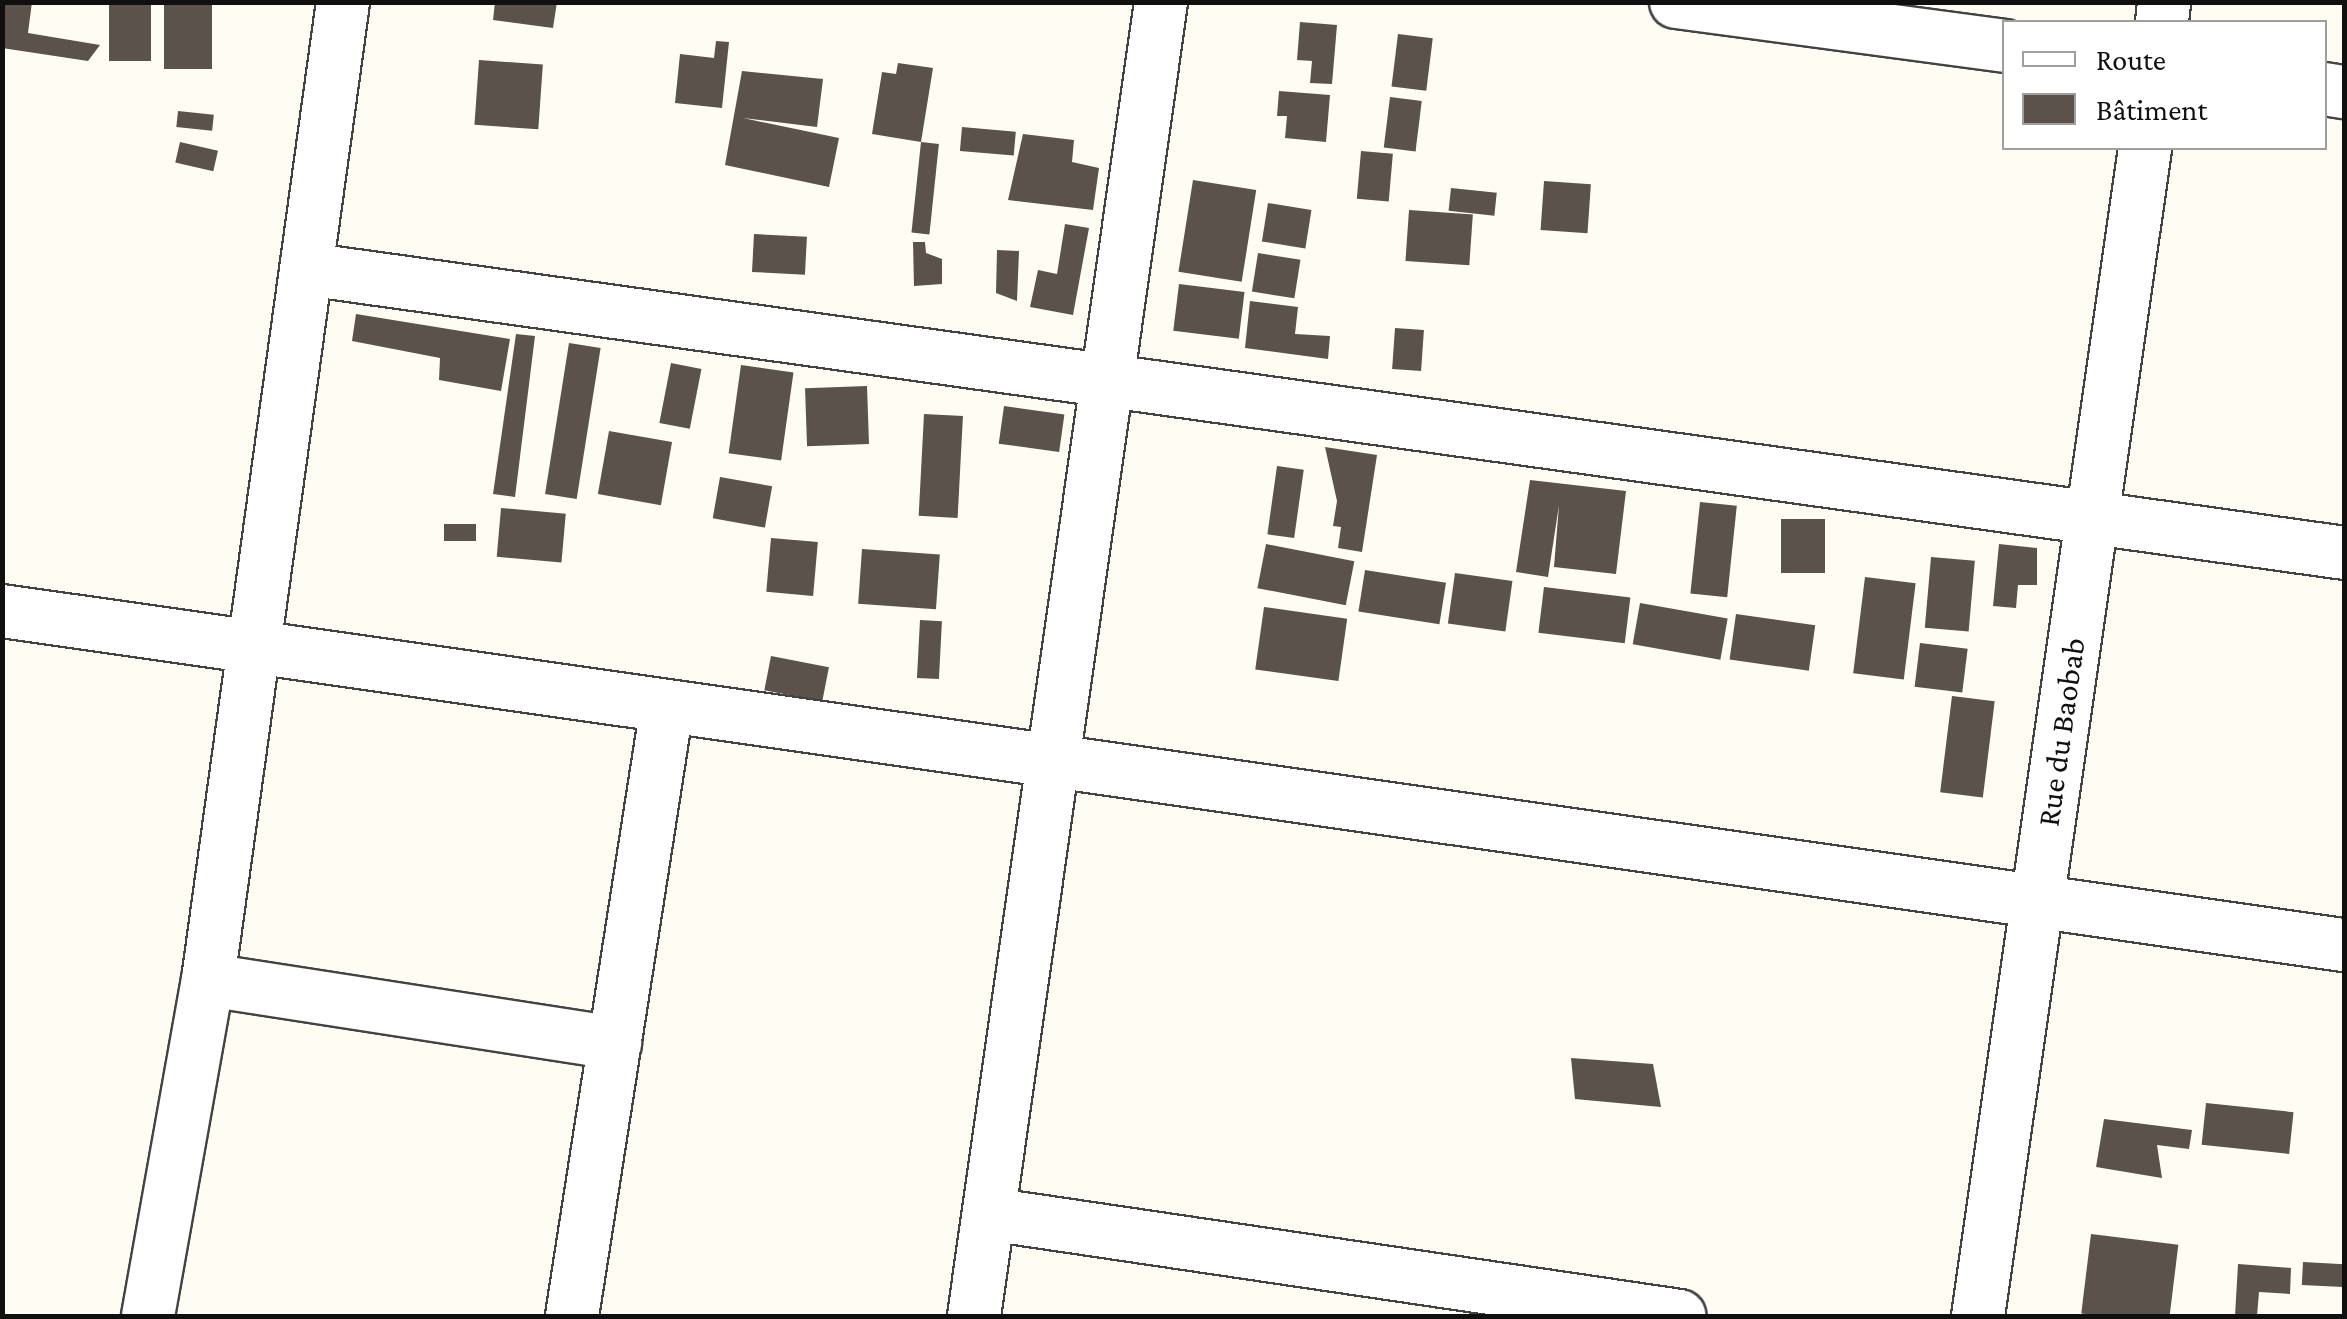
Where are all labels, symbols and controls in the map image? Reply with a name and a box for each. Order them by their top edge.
legend [2002,20,2327,150]
text: Route [2096,43,2166,76]
text: Bâtiment [2096,93,2207,126]
street label: Rue du Baobab [2029,635,2093,829]

